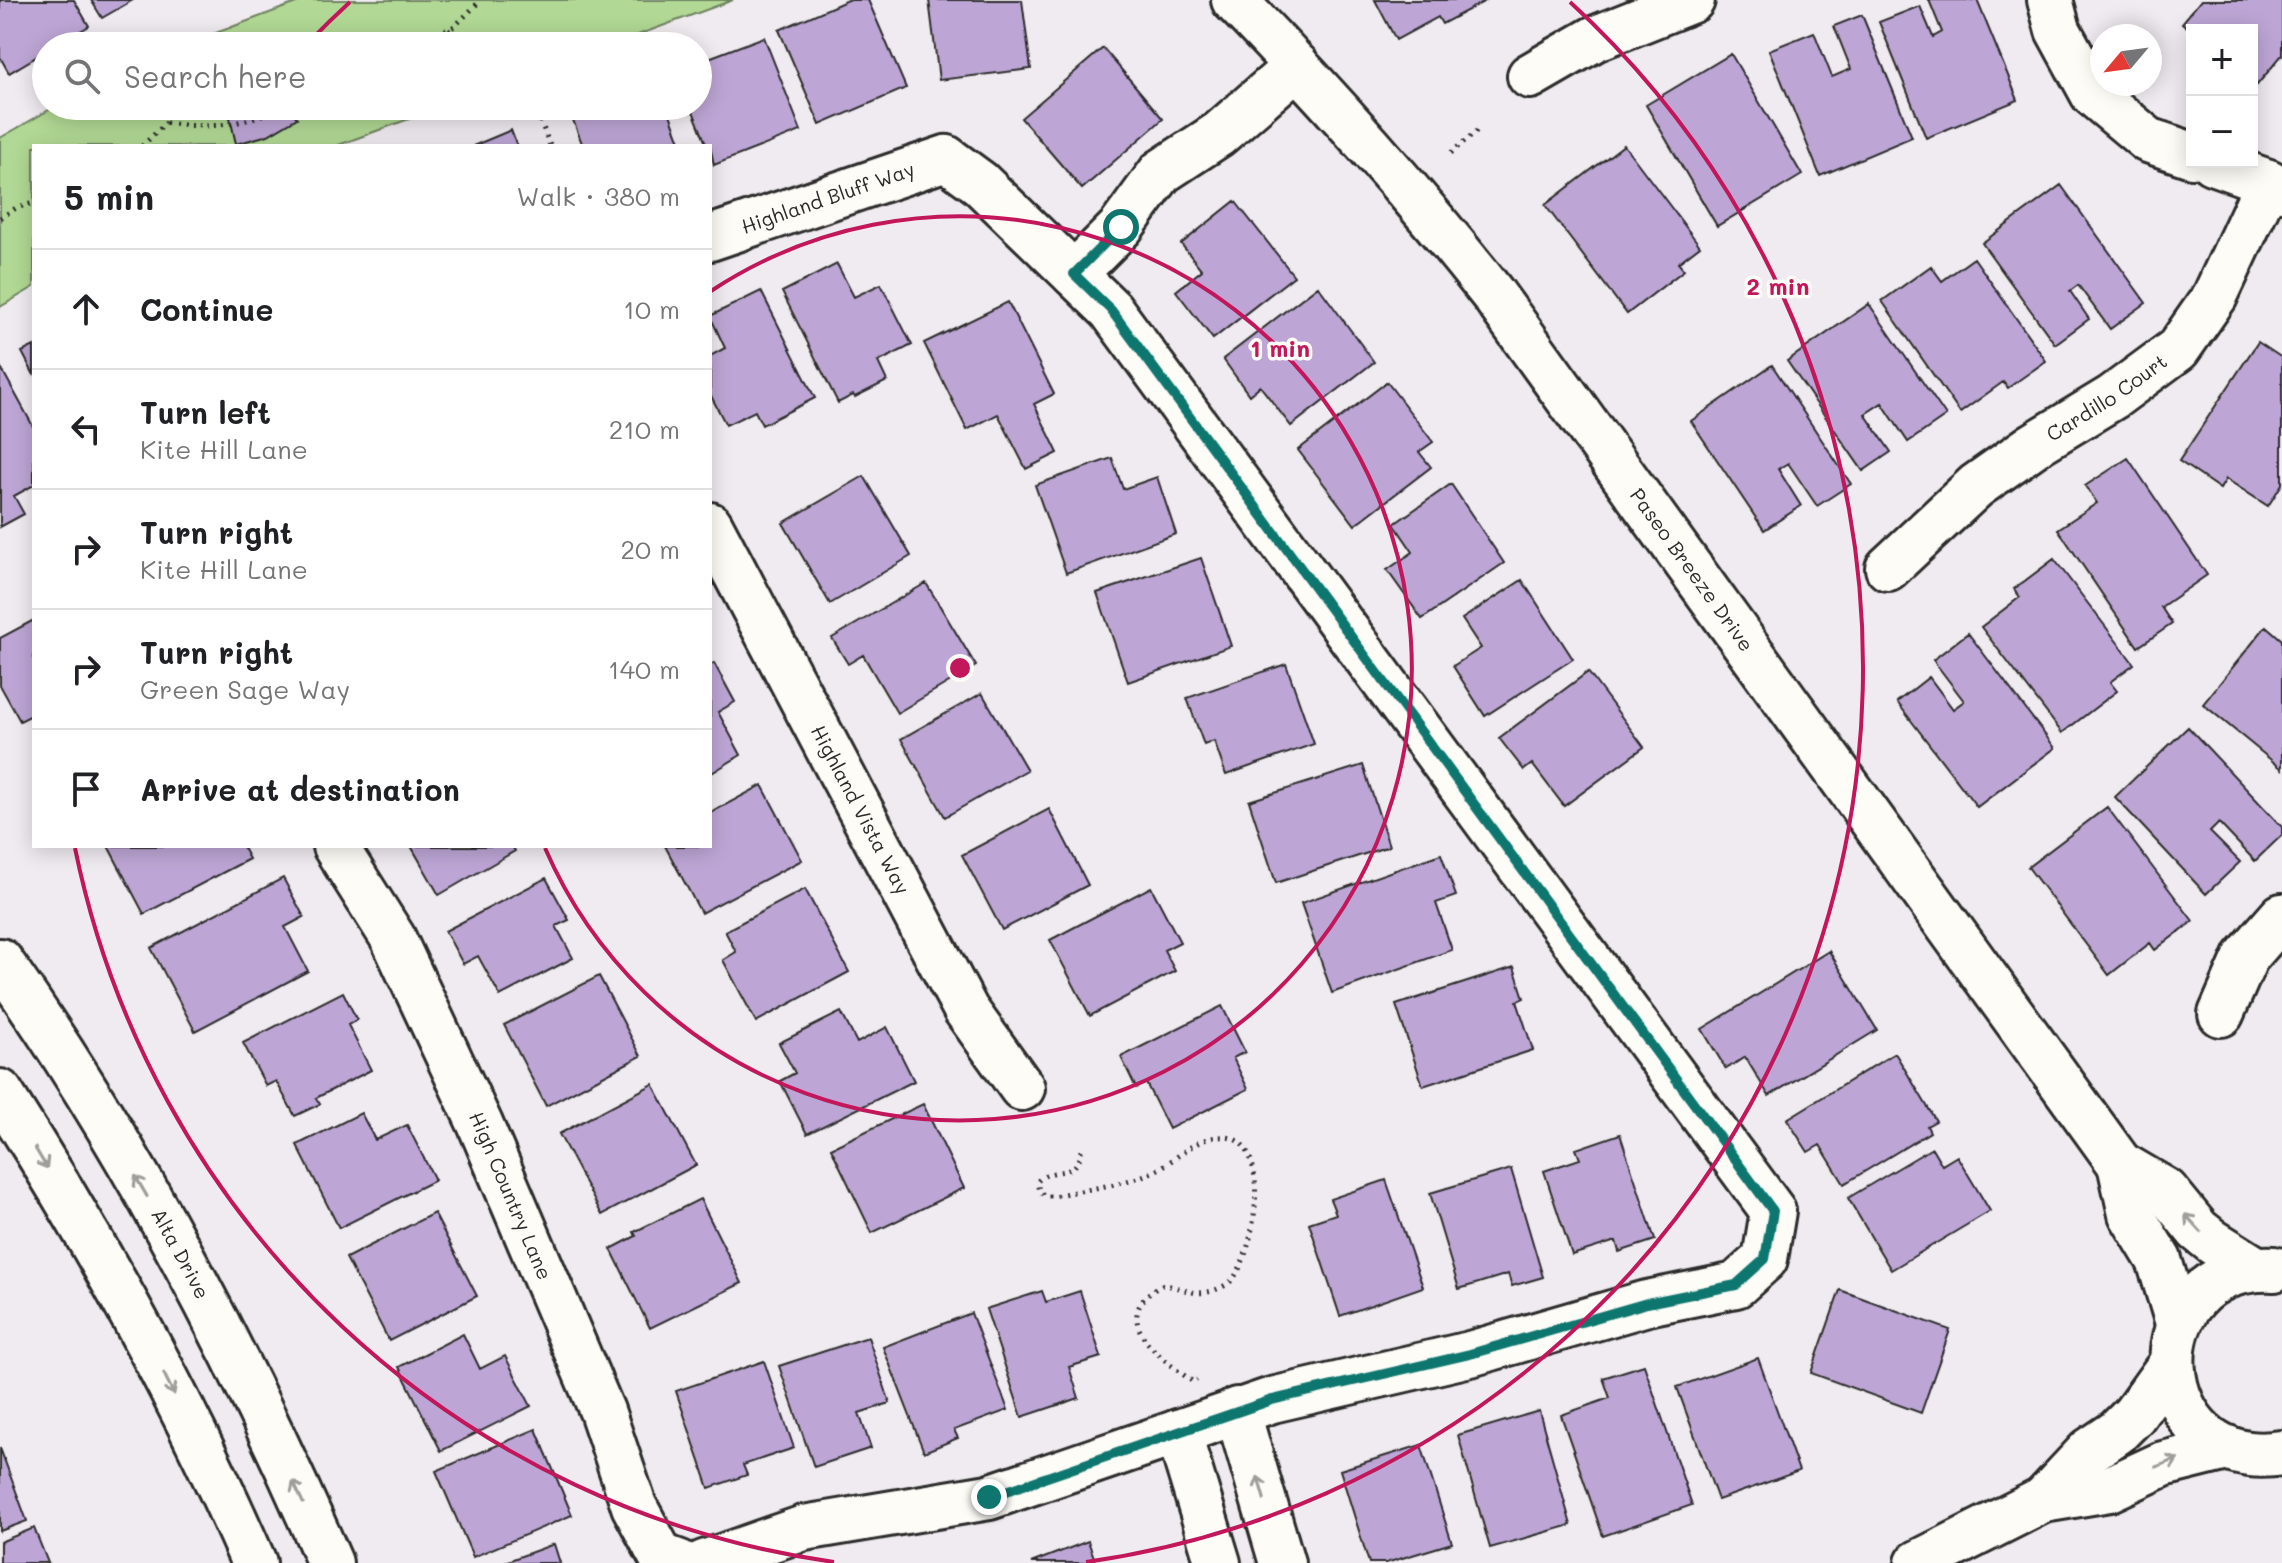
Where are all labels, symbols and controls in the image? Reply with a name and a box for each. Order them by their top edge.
north arrow [2090,24,2162,96]
map controls [2186,24,2258,168]
button: + [2186,24,2258,96]
search box [32,32,712,120]
icon: search [60,54,104,98]
text: Search here [124,56,307,96]
button: − [2186,96,2258,168]
street label: Highland Bluff Way [738,155,918,239]
text: 5 min [64,174,154,219]
text: Walk · 380 m [517,179,680,213]
route start [1103,209,1139,245]
text: 2 min [1747,270,1810,301]
icon: ahead [64,287,108,331]
text: Continue [140,289,273,329]
text: 10 m [623,292,680,326]
text: 1 min [1250,332,1310,363]
street label: Cardillo Court [2041,348,2172,447]
text: Turn left [140,392,271,432]
icon: left [64,407,108,451]
text: 210 m [609,412,680,446]
text: Kite Hill Lane [140,432,308,466]
street label: Paseo Breeze Drive [1625,483,1760,656]
text: Turn right [140,512,293,552]
icon: right [64,527,108,571]
text: 20 m [620,532,680,566]
text: Kite Hill Lane [140,552,308,586]
text: Turn right [140,632,293,672]
icon: right [64,647,108,691]
text: 140 m [608,652,680,686]
centre of rings [946,654,974,682]
text: Green Sage Way [140,672,350,706]
street label: Highland Vista Way [806,720,917,898]
icon: arrive [64,767,108,811]
text: Arrive at destination [140,769,460,809]
street label: High Country Lane [464,1107,559,1283]
one-way arrow [33,1146,49,1169]
one-way arrow [133,1175,149,1198]
street label: Alta Drive [146,1203,216,1303]
one-way arrow [2184,1214,2202,1234]
one-way arrow [162,1372,178,1396]
one-way arrow [2154,1455,2179,1470]
one-way arrow [1253,1476,1267,1501]
route end [971,1479,1007,1515]
one-way arrow [290,1480,305,1504]

